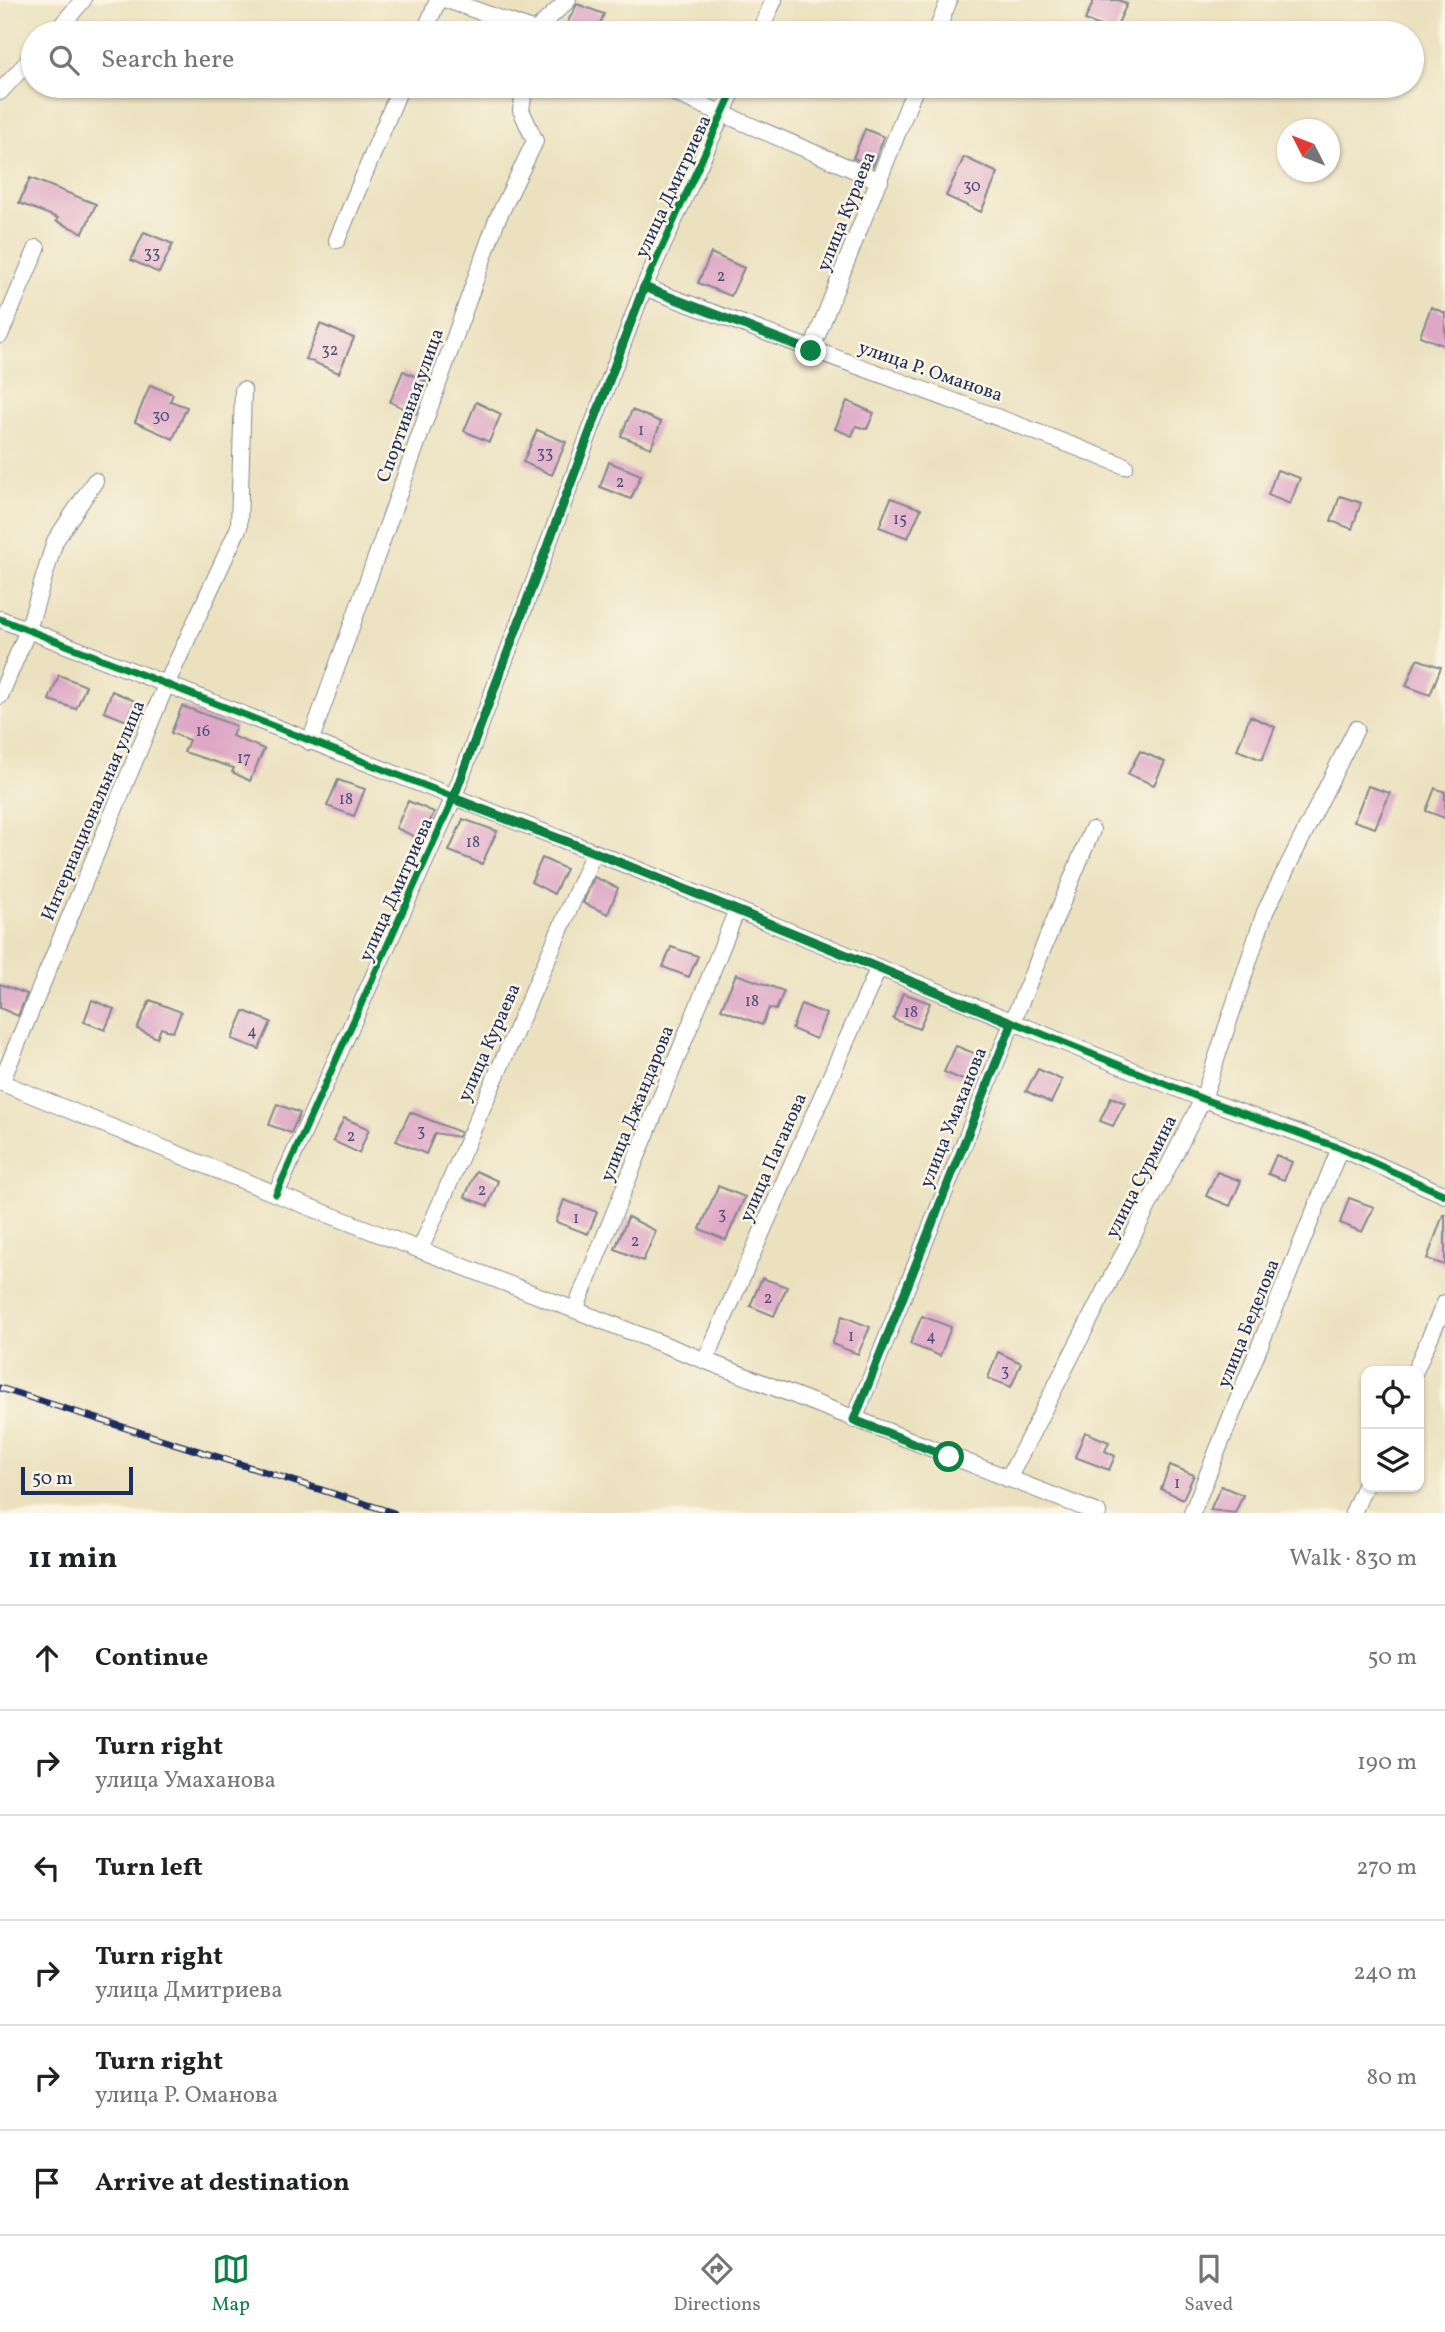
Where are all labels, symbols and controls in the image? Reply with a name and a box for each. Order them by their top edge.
search box [21,21,1424,98]
icon: search [45,41,83,79]
text: Search here [101,42,234,78]
street label: улица Дмитриева [629,111,718,263]
north arrow [1277,119,1340,182]
street label: улица Кураева [811,148,883,275]
house number: 30 [963,176,981,198]
house number: 33 [144,243,160,265]
house number: 2 [717,266,725,288]
street label: Спортивная улица [371,325,451,486]
route end [795,335,826,366]
street label: улица Р. Оманова [855,335,1006,409]
house number: 32 [322,340,338,362]
house number: 30 [152,406,170,428]
house number: 1 [638,420,644,442]
house number: 33 [537,443,553,465]
house number: 2 [616,472,624,494]
house number: 15 [893,509,907,531]
street label: Интернациональная улица [35,696,152,925]
house number: 16 [196,721,210,743]
house number: 17 [237,748,251,770]
house number: 18 [339,789,353,811]
street label: улица Дмитриева [353,814,440,966]
house number: 18 [466,832,480,854]
street label: улица Кураева [452,980,528,1106]
house number: 18 [745,991,759,1013]
house number: 18 [904,1002,918,1024]
house number: 4 [247,1021,257,1043]
street label: улица Джандарова [595,1022,681,1186]
street label: улица Умаханова [914,1044,994,1192]
street label: улица Паганова [734,1089,814,1226]
street label: улица Сурмина [1100,1111,1184,1243]
house number: 3 [417,1121,425,1143]
house number: 2 [347,1126,355,1148]
house number: 2 [478,1180,486,1202]
house number: 3 [718,1204,726,1226]
house number: 1 [573,1208,579,1230]
house number: 2 [631,1231,639,1253]
street label: улица Беделова [1211,1255,1287,1392]
house number: 2 [764,1288,772,1310]
house number: 1 [848,1326,854,1348]
house number: 4 [926,1326,936,1348]
house number: 3 [1001,1361,1009,1383]
map controls [1361,1366,1424,1492]
button: locate [1361,1366,1424,1429]
button: layers [1361,1429,1424,1492]
route start [933,1441,964,1472]
scale bar [21,1464,133,1496]
text: 50 m [32,1466,73,1492]
house number: 1 [1174,1473,1180,1495]
text: 11 min [28,1538,118,1580]
text: Walk · 830 m [1289,1543,1417,1575]
icon: ahead [28,1639,66,1677]
text: Continue [95,1640,208,1676]
text: 50 m [1368,1642,1417,1674]
text: Turn right [95,1729,223,1765]
icon: right [28,1744,66,1782]
text: 190 m [1357,1747,1417,1779]
text: улица Умаханова [95,1765,276,1797]
icon: left [28,1849,66,1887]
text: Turn left [95,1850,203,1886]
text: 270 m [1356,1852,1417,1884]
text: Turn right [95,1939,223,1975]
icon: right [28,1954,66,1992]
text: 240 m [1353,1957,1417,1989]
text: улица Дмитриева [95,1975,283,2007]
text: Turn right [95,2044,223,2080]
icon: right [28,2059,66,2097]
text: 80 m [1367,2062,1417,2094]
text: улица Р. Оманова [95,2080,278,2112]
icon: arrive [28,2164,66,2202]
text: Arrive at destination [95,2165,350,2201]
tab: Map [212,2250,250,2318]
tab: Directions [674,2250,761,2318]
tab: Saved [1184,2250,1233,2318]

